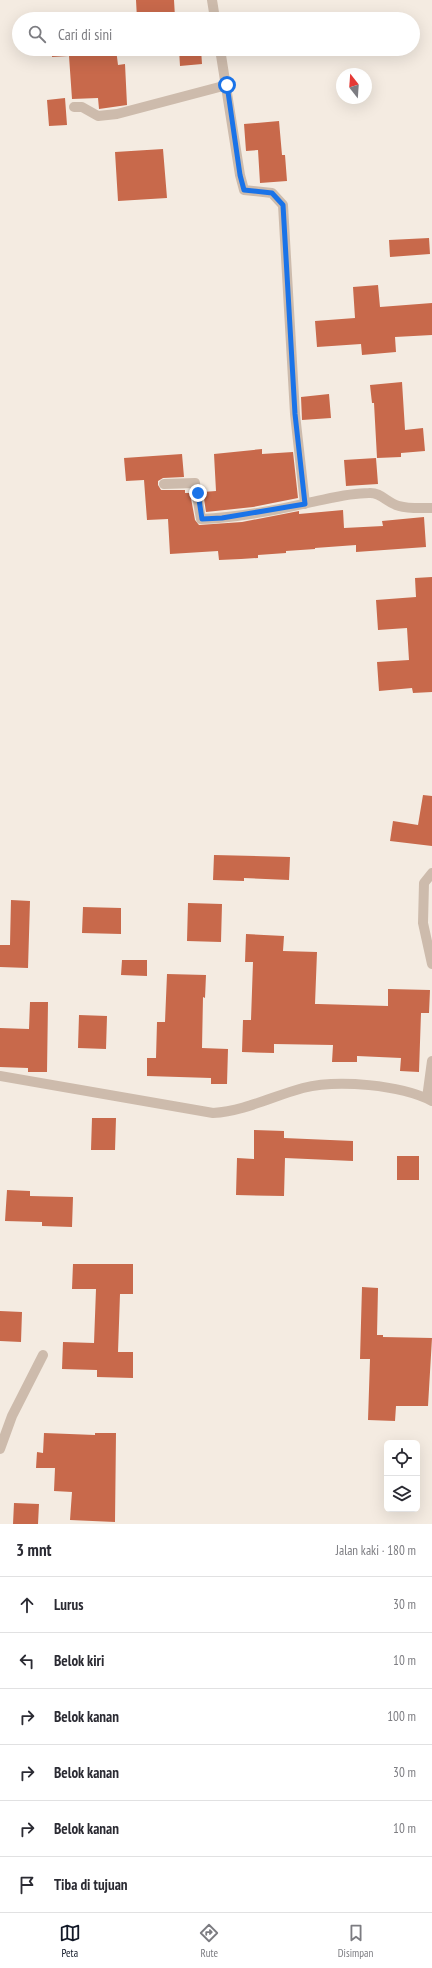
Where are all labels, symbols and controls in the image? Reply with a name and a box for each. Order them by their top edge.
search box [12,12,420,56]
icon: search [26,23,48,45]
text: Cari di sini [58,25,112,44]
north arrow [336,68,372,104]
route start [218,76,236,94]
route end [189,484,207,502]
map controls [384,1440,420,1512]
button: locate [384,1440,420,1476]
button: layers [384,1476,420,1512]
text: 3 mnt [16,1539,51,1561]
text: Jalan kaki · 180 m [336,1542,416,1559]
icon: ahead [16,1594,38,1616]
text: Lurus [54,1595,83,1614]
text: 30 m [393,1596,416,1613]
icon: left [16,1650,38,1672]
text: Belok kiri [54,1651,104,1670]
text: 10 m [393,1652,416,1669]
icon: right [16,1706,38,1728]
text: Belok kanan [54,1707,119,1726]
text: 100 m [387,1708,416,1725]
icon: right [16,1762,38,1784]
text: Belok kanan [54,1763,119,1782]
text: 30 m [393,1764,416,1781]
icon: right [16,1818,38,1840]
text: Belok kanan [54,1819,119,1838]
text: 10 m [393,1820,416,1837]
icon: arrive [16,1874,38,1896]
text: Tiba di tujuan [54,1875,128,1894]
tab: Peta [59,1922,81,1960]
tab: Rute [198,1922,220,1960]
tab: Disimpan [338,1922,373,1960]

